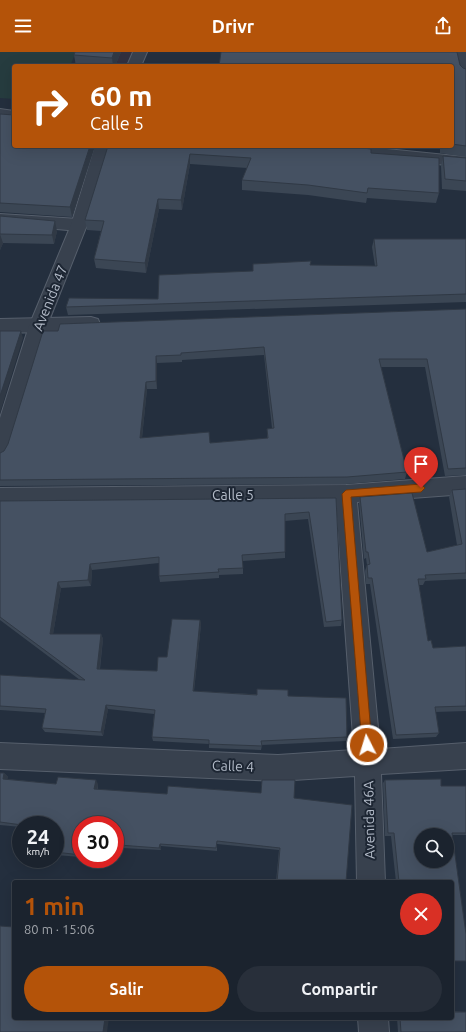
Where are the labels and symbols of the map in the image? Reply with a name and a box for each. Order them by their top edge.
street label: Avenida 47 [30,263,70,333]
pin [404,447,438,488]
street label: Calle 5 [212,487,254,503]
position arrow [346,724,388,766]
street label: Calle 4 [212,757,254,775]
street label: Avenida 46A [360,781,378,859]
speed limit sign: 30 [72,816,124,868]

